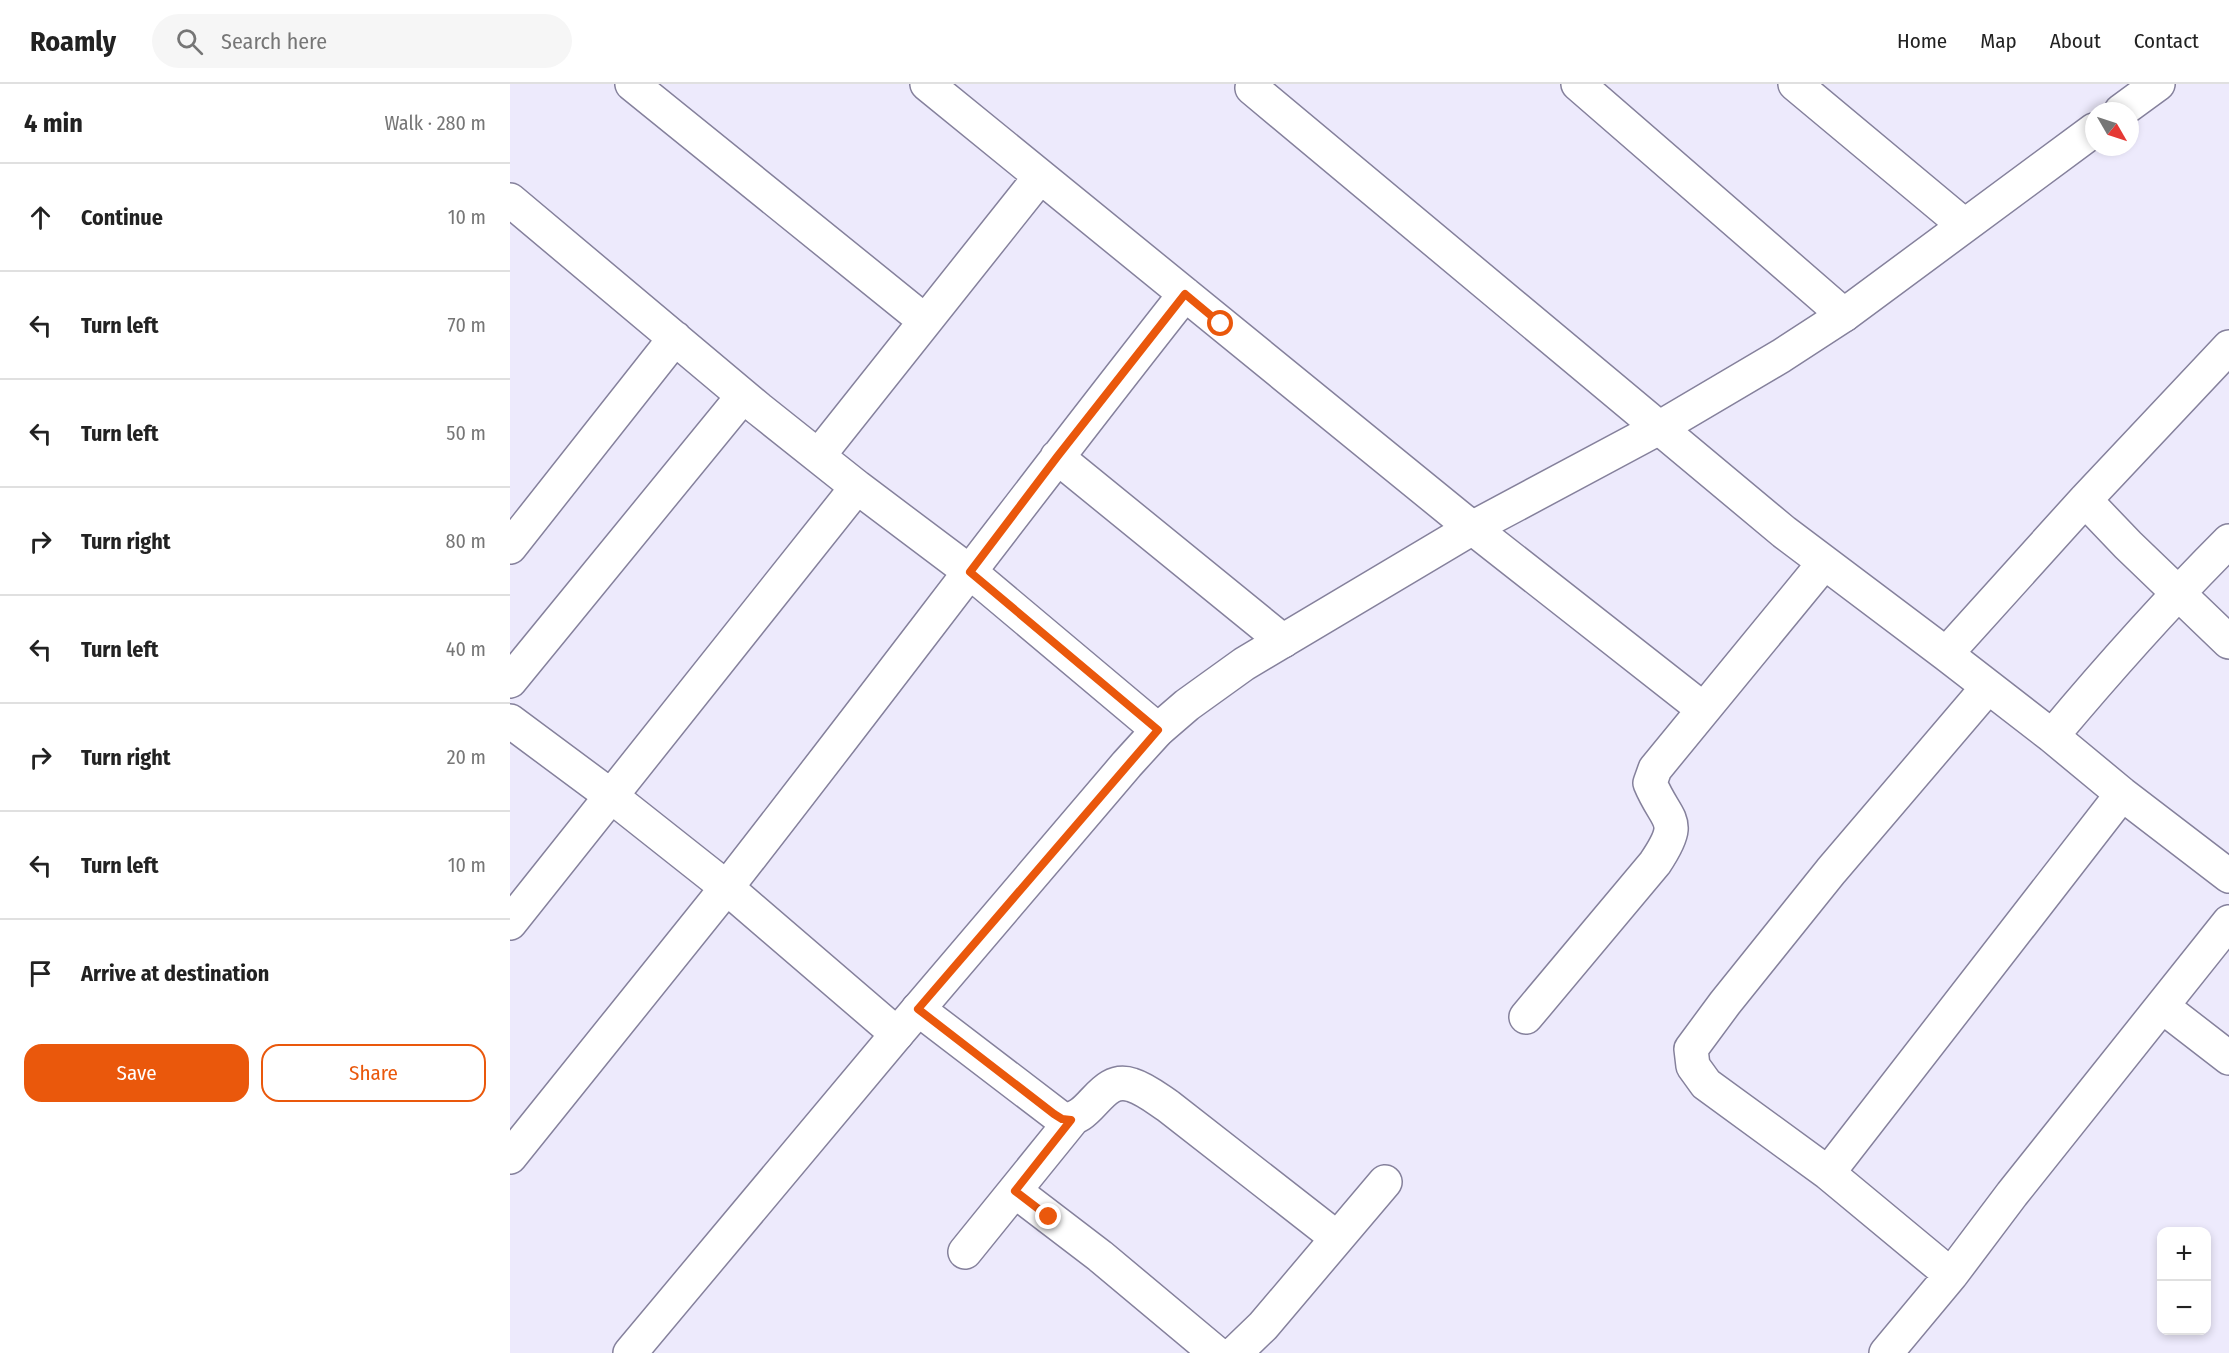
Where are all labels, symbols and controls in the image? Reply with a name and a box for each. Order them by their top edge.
search box [152,14,572,68]
text: Roamly [30,25,116,58]
icon: search [173,25,206,58]
text: Search here [221,28,327,55]
text: Home [1897,28,1947,54]
text: Map [1980,28,2017,54]
text: About [2050,28,2101,54]
text: Contact [2134,28,2199,54]
north arrow [2085,102,2139,156]
text: 4 min [24,108,83,139]
text: Walk · 280 m [384,111,486,135]
icon: ahead [24,201,57,234]
text: Continue [81,204,163,231]
text: 10 m [448,205,486,229]
icon: left [24,309,57,342]
route start [1207,310,1233,336]
text: Turn left [81,312,159,339]
text: 70 m [448,313,486,337]
icon: left [24,417,57,450]
text: Turn left [81,420,159,447]
text: 50 m [446,421,486,445]
icon: right [24,525,57,558]
text: Turn right [81,528,170,555]
text: 80 m [446,529,486,553]
icon: left [24,633,57,666]
text: Turn left [81,636,159,663]
text: 40 m [446,637,486,661]
icon: right [24,741,57,774]
text: Turn right [81,744,170,771]
text: 20 m [447,745,486,769]
icon: left [24,849,57,882]
text: Turn left [81,852,159,879]
text: 10 m [448,853,486,877]
icon: arrive [24,957,57,990]
text: Arrive at destination [81,960,269,987]
button: Save [24,1044,249,1102]
button: Share [261,1044,486,1102]
route end [1035,1203,1061,1229]
map controls [2157,1227,2211,1335]
button: + [2157,1227,2211,1281]
button: − [2157,1281,2211,1335]

